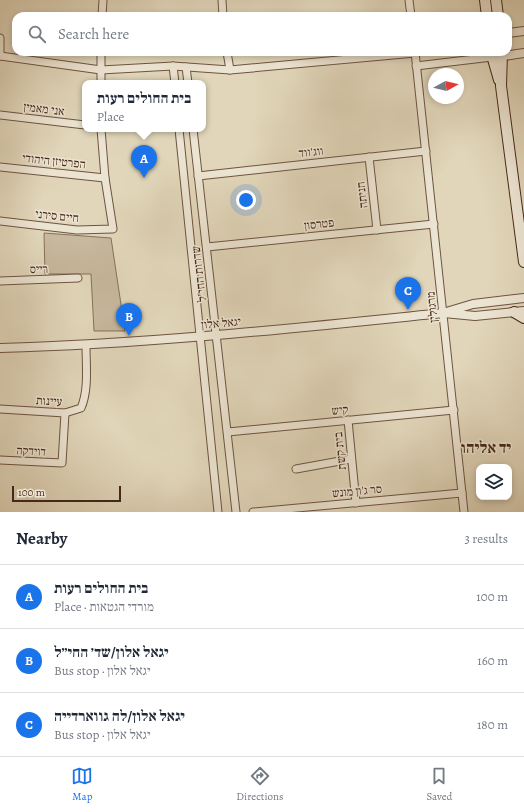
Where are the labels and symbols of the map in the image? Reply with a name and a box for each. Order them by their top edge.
north arrow [428,68,464,104]
street label: אני מאמין [23,99,65,119]
street label: ווג'ווד [298,143,324,161]
pin: A [131,145,157,178]
street label: הפרטיזן היהודי [21,150,87,172]
street label: חניתה [352,181,372,209]
your location [236,190,256,210]
street label: חיים סירני [34,206,80,226]
street label: פטרסון [303,214,335,234]
street label: שדרות החי"ל [188,245,210,303]
street label: רייס [30,261,48,277]
pin: C [395,277,421,310]
street label: מרגולין [422,291,442,323]
pin: B [116,303,142,336]
street label: יגאל אלון [200,313,242,333]
street label: עיינות [35,392,63,410]
street label: קיש [331,401,349,419]
street label: בית קשת [330,431,350,471]
district label: יד אליהו [461,437,511,459]
street label: דוידקה [16,442,46,460]
street label: סר ג'ון מונש [331,481,383,501]
scale bar [12,484,121,503]

